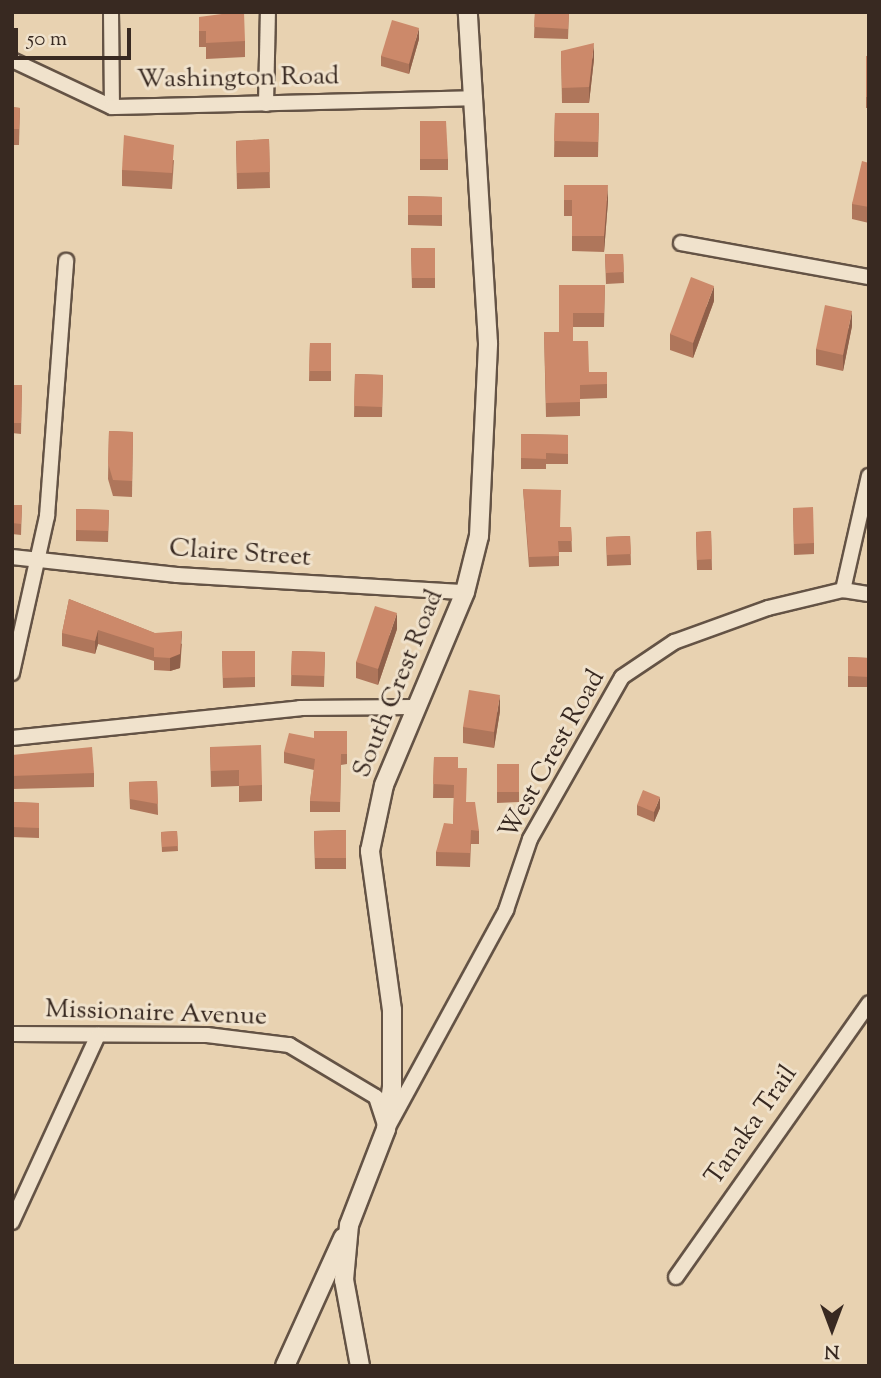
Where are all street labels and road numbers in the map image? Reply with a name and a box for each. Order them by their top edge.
street label: Washington Road [137,62,339,96]
street label: Claire Street [168,533,312,575]
street label: South Crest Road [347,585,451,783]
street label: West Crest Road [494,665,612,845]
street label: Missionaire Avenue [44,995,268,1033]
street label: Tanaka Trail [699,1060,805,1192]

